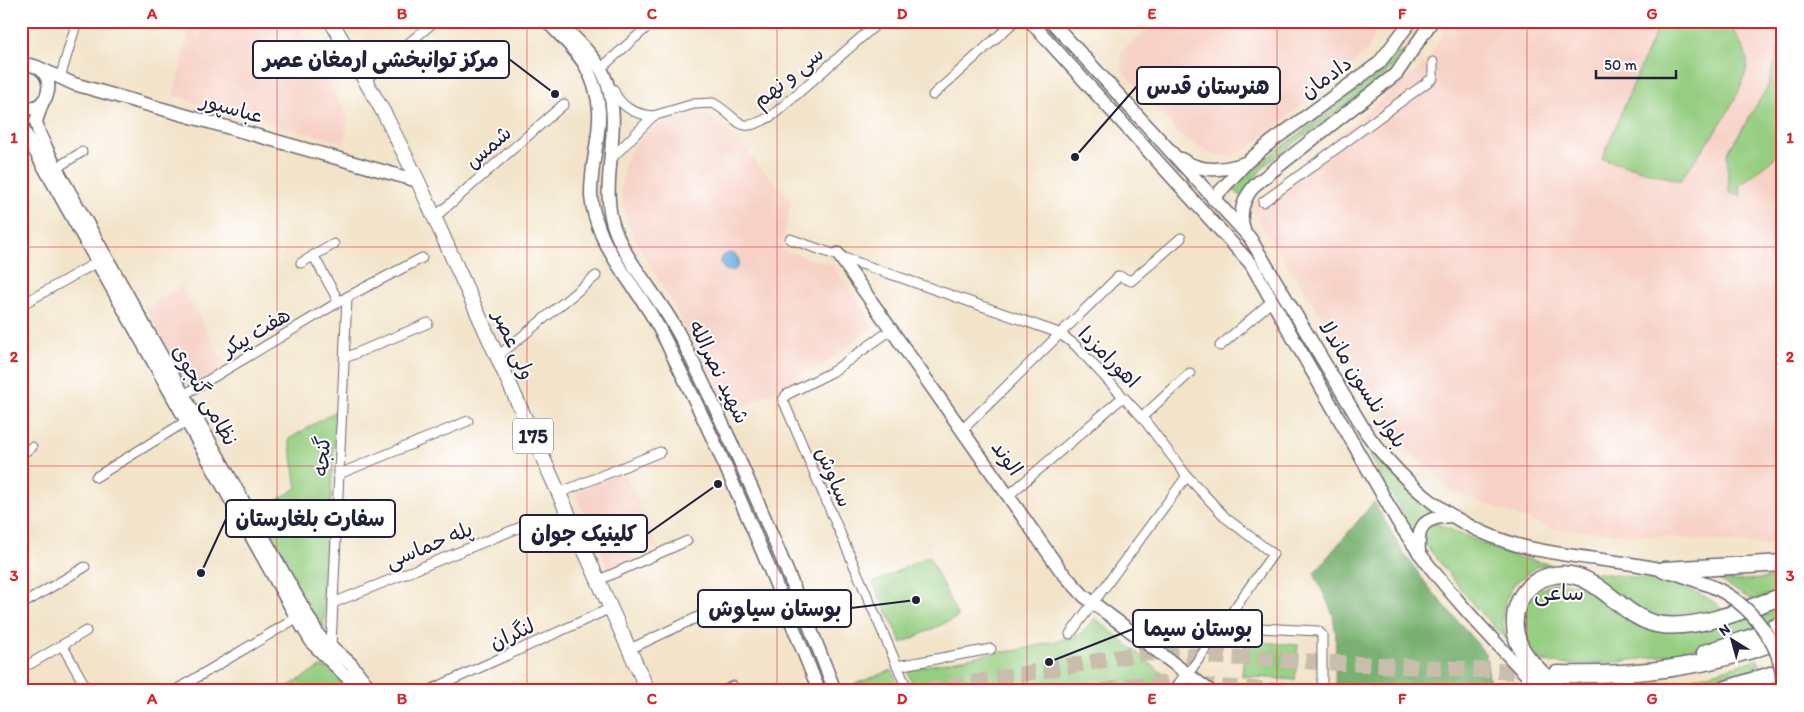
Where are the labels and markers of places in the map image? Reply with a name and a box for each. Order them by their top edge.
callout: مرکز توانبخشی ارمغان عصر [253,41,509,78]
callout: هنرستان قدس [1137,67,1280,104]
callout: سفارت بلغارستان [226,500,395,537]
callout: کلینیک جوان [520,515,647,552]
callout: بوستان سیاوش [698,590,851,627]
callout: بوستان سیما [1133,610,1262,647]

